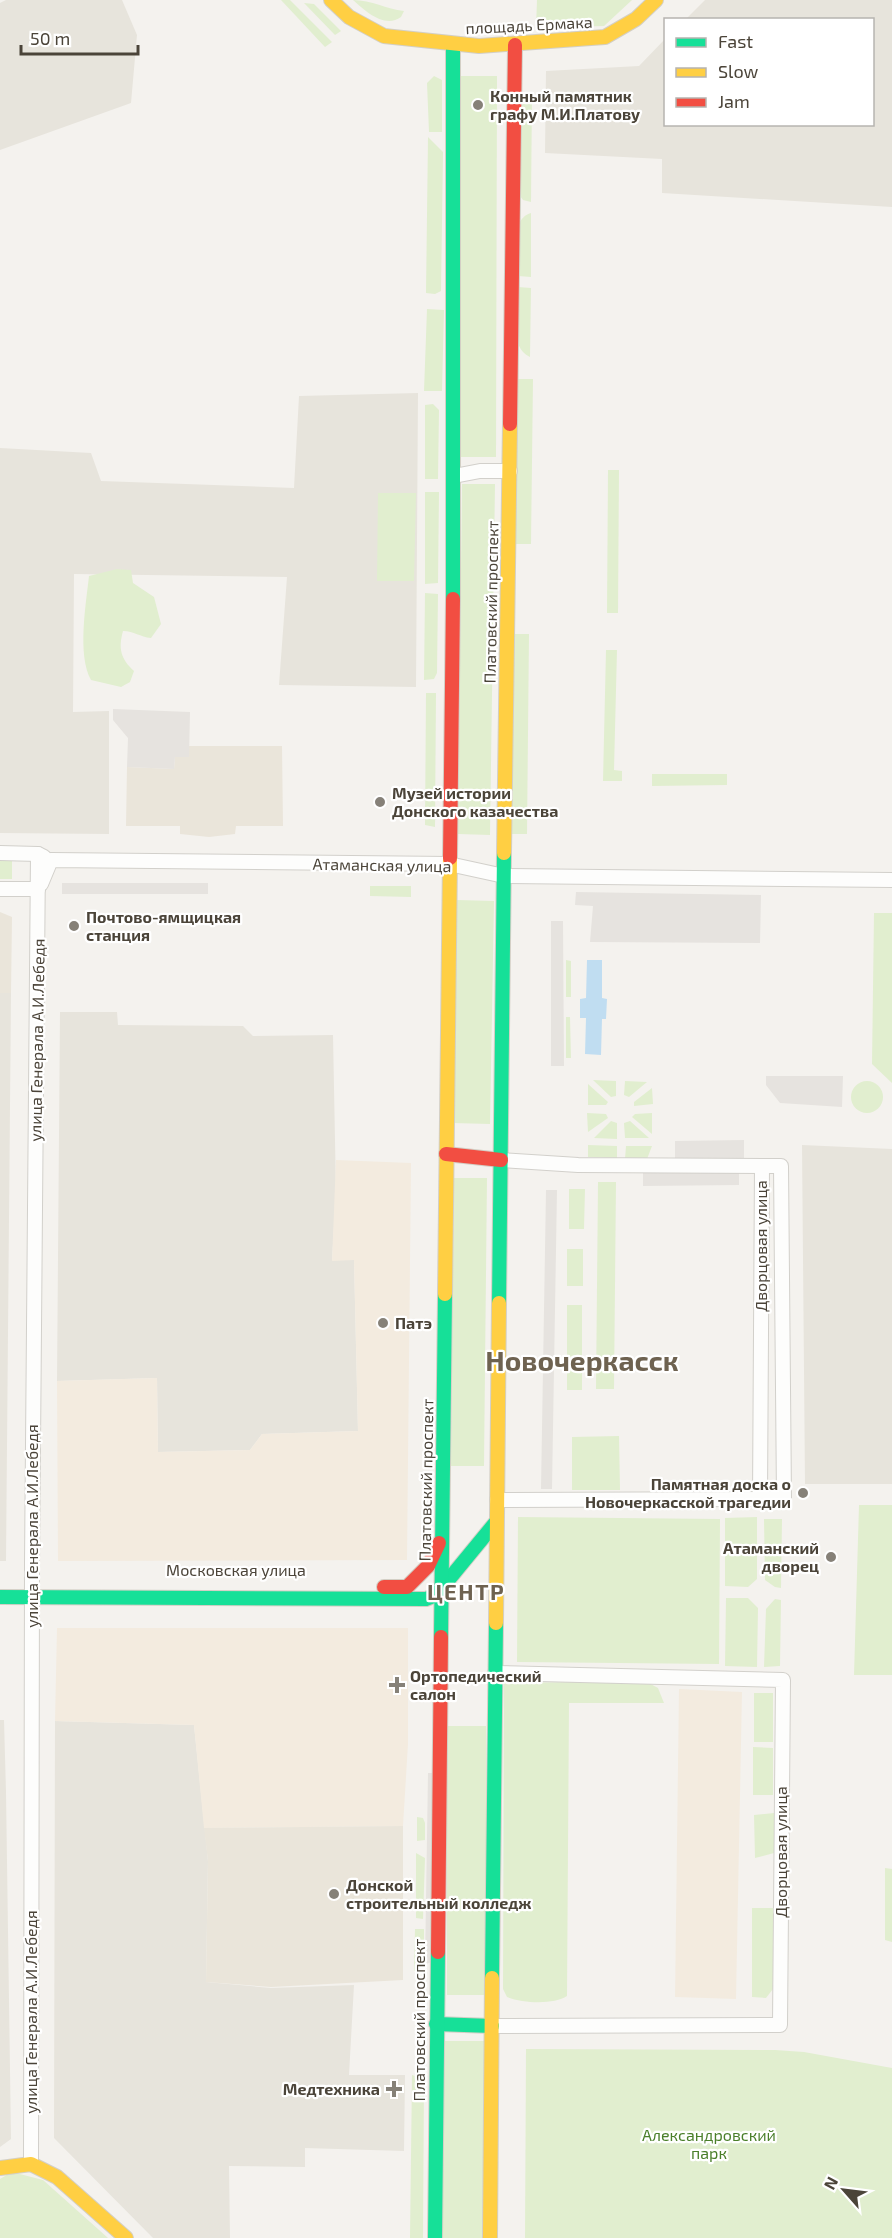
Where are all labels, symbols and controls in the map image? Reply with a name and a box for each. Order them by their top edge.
street label: площадь Ермака [465,12,593,37]
scale bar [21,18,138,56]
legend [664,18,874,126]
text: 50 m [30,27,70,49]
text: Fast [718,30,753,52]
text: Slow [718,60,759,82]
place label: Конный памятник графу М.И.Платову [490,86,640,123]
text: Jam [718,90,750,112]
marker: Конный памятник графу М.И.Платову [471,98,485,112]
street label: Платовский проспект [480,520,501,684]
place label: Музей истории Донского казачества [392,783,558,820]
marker: Музей истории Донского казачества [373,795,387,809]
street label: Атаманская улица [312,854,452,876]
place label: Почтово-ямщицкая станция [86,907,241,944]
marker: Почтово-ямщицкая станция [67,919,81,933]
street label: улица Генерала А.И.Лебедя [25,938,49,1142]
street label: Дворцовая улица [751,1180,771,1312]
place label: Патэ [395,1313,432,1332]
marker: Патэ [376,1316,390,1330]
district label: Новочеркасск [485,1343,679,1377]
street label: Платовский проспект [415,1398,436,1562]
street label: улица Генерала А.И.Лебедя [22,1424,42,1628]
place label: Памятная доска о Новочеркасской трагедии [585,1474,791,1511]
marker: Памятная доска о Новочеркасской трагедии [796,1486,810,1500]
place label: Атаманский дворец [723,1538,819,1575]
marker: Атаманский дворец [824,1550,838,1564]
street label: Московская улица [166,1560,306,1580]
district label: ЦЕНТР [427,1578,505,1604]
place label: Ортопедический салон [410,1666,541,1703]
marker: Ортопедический салон [388,1676,406,1694]
street label: Дворцовая улица [771,1786,791,1918]
place label: Донской строительный колледж [346,1875,531,1912]
marker: Донской строительный колледж [327,1887,341,1901]
street label: улица Генерала А.И.Лебедя [21,1910,41,2114]
street label: Платовский проспект [409,1938,428,2101]
place label: Медтехника [283,2079,380,2098]
marker: Медтехника [385,2080,403,2098]
park label: Александровский парк [642,2125,776,2162]
north arrow [814,2160,874,2220]
text: N [819,2173,841,2192]

